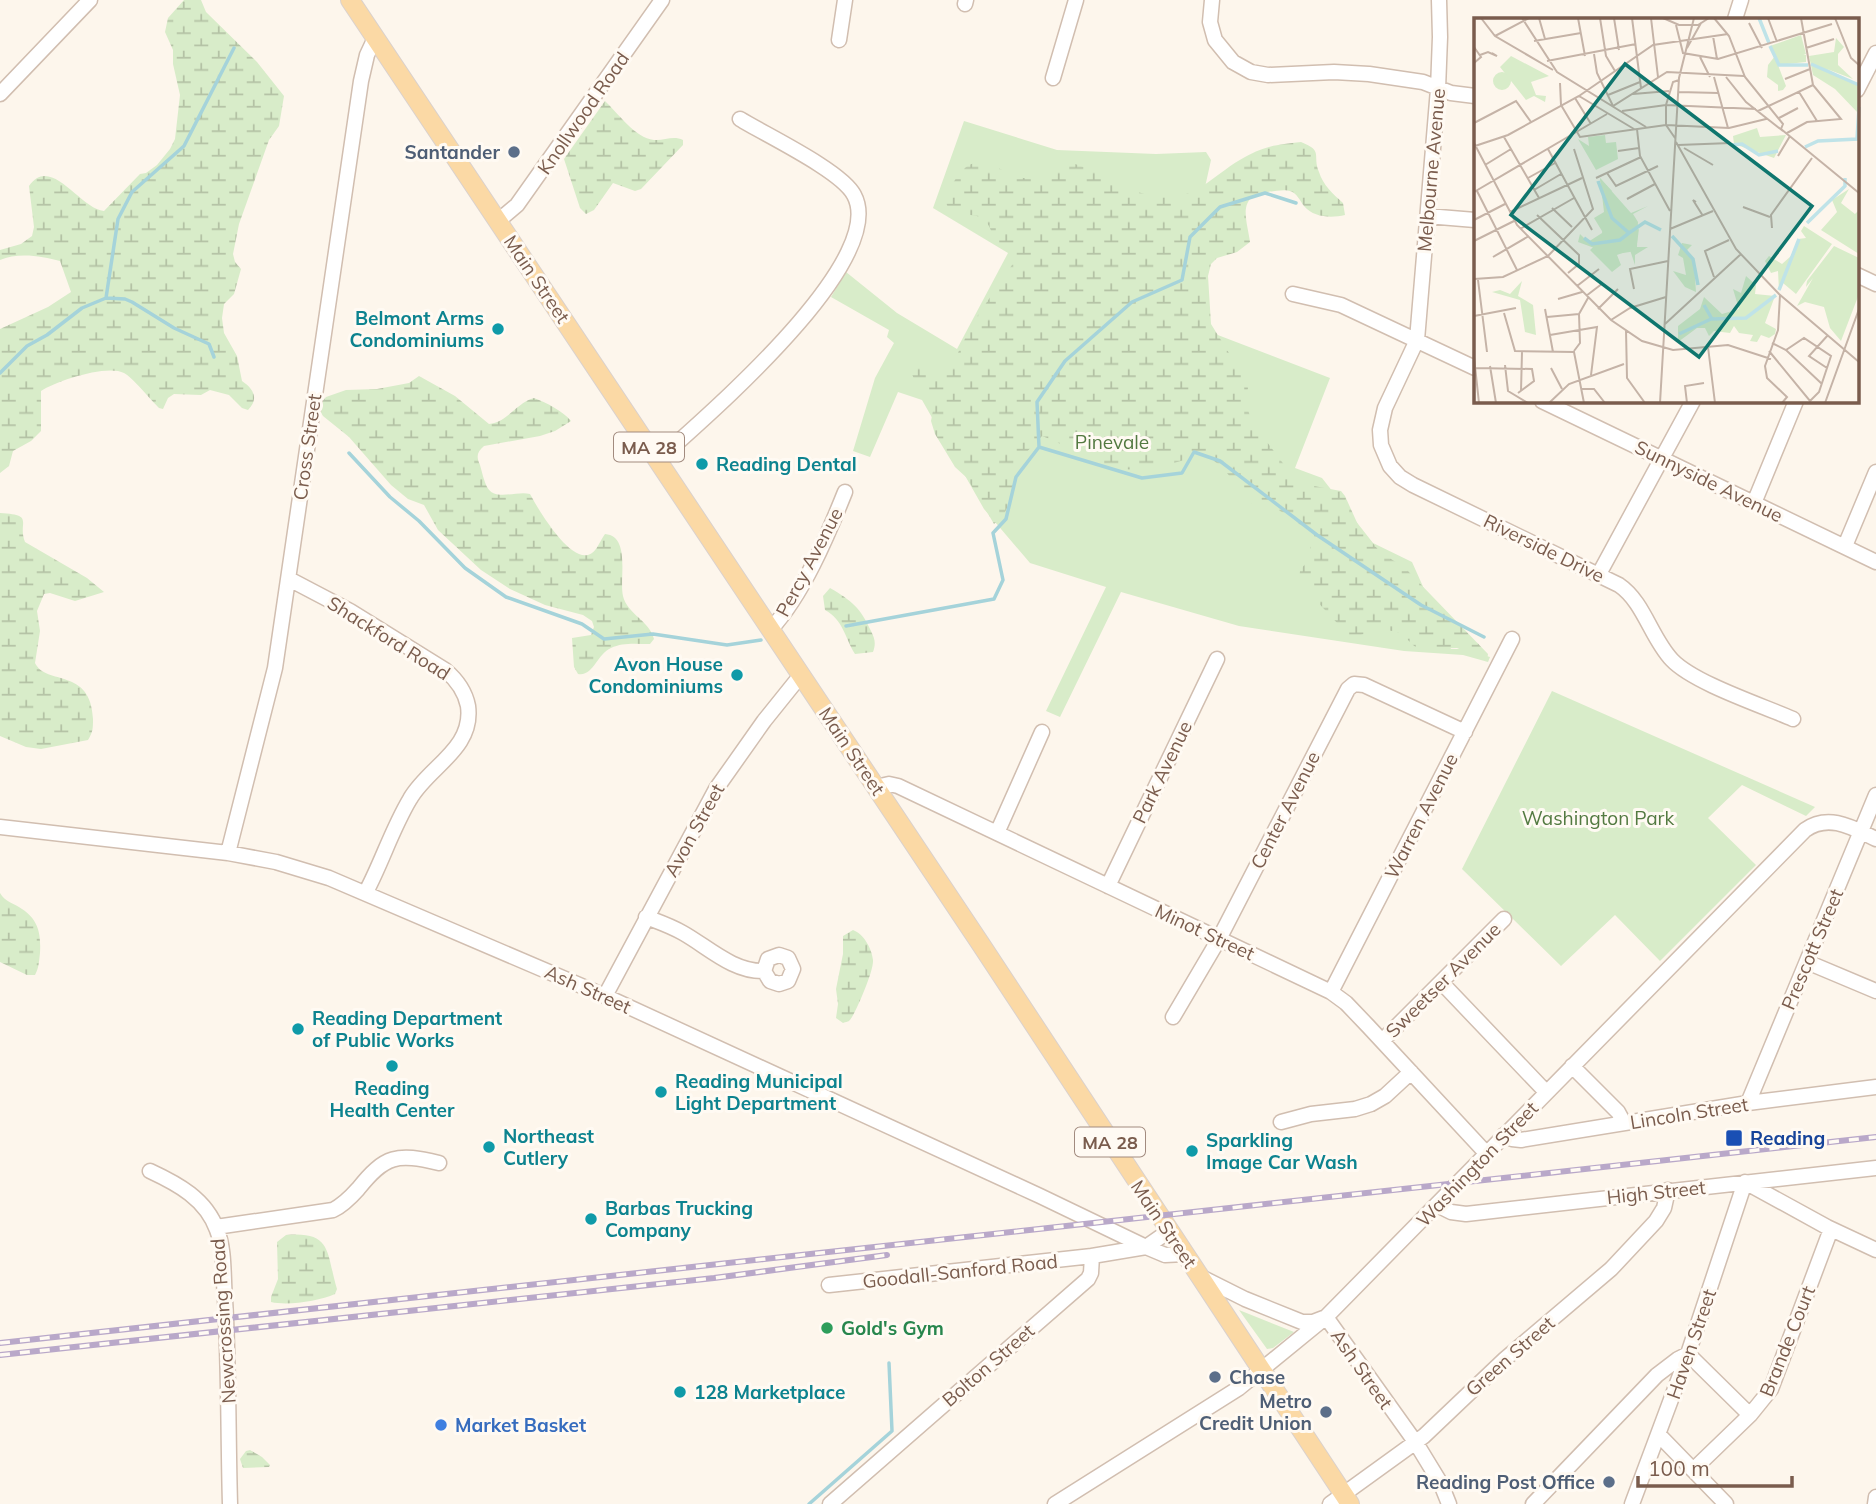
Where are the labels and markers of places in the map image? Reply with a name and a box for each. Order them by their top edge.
place label: Santander [404,140,501,164]
marker: Santander [506,144,522,160]
place label: Belmont Arms Condominiums [350,306,484,352]
marker: Belmont Arms Condominiums [490,321,506,337]
place label: Reading Dental [716,452,857,476]
marker: Reading Dental [694,456,710,472]
place label: Avon House Condominiums [589,652,723,698]
marker: Avon House Condominiums [729,667,745,683]
place label: Reading Department of Public Works [312,1006,502,1052]
marker: Reading Department of Public Works [290,1021,306,1037]
marker: Reading Health Center [384,1058,400,1074]
place label: Reading Municipal Light Department [675,1069,843,1115]
place label: Reading Health Center [330,1076,455,1122]
marker: Reading Municipal Light Department [653,1084,669,1100]
place label: Northeast Cutlery [503,1124,594,1170]
place label: Reading [1750,1126,1825,1150]
place label: Sparkling Image Car Wash [1206,1128,1358,1174]
marker: Reading [1724,1128,1744,1148]
marker: Northeast Cutlery [481,1139,497,1155]
marker: Sparkling Image Car Wash [1184,1143,1200,1159]
place label: Barbas Trucking Company [605,1196,753,1242]
marker: Barbas Trucking Company [583,1211,599,1227]
place label: Gold's Gym [841,1316,944,1340]
marker: Gold's Gym [819,1320,835,1336]
place label: Chase [1229,1365,1285,1389]
marker: Chase [1207,1369,1223,1385]
place label: 128 Marketplace [694,1380,845,1404]
marker: 128 Marketplace [672,1384,688,1400]
place label: Metro Credit Union [1199,1389,1312,1435]
marker: Metro Credit Union [1318,1404,1334,1420]
place label: Market Basket [455,1413,586,1437]
marker: Market Basket [433,1417,449,1433]
place label: Reading Post Office [1416,1470,1595,1494]
marker: Reading Post Office [1601,1474,1617,1490]

